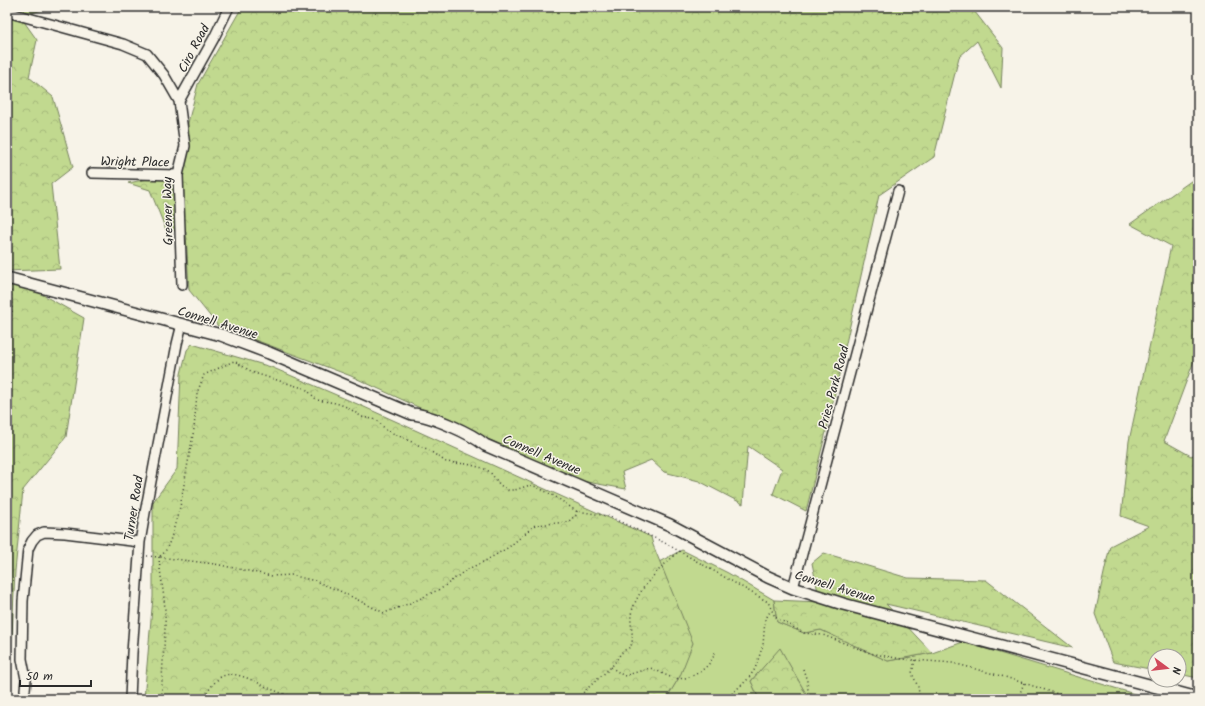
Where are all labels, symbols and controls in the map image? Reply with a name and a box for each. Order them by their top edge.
street label: Ciro Road [173,20,216,77]
street label: Wright Place [100,151,170,174]
street label: Greener Way [157,176,180,245]
street label: Connell Avenue [175,301,261,346]
street label: Pries Park Road [813,343,856,432]
street label: Connell Avenue [499,429,584,481]
street label: Turner Road [119,474,150,542]
street label: Connell Avenue [792,565,878,610]
north arrow [1147,648,1187,688]
scale bar [20,662,91,688]
text: N [1166,665,1185,676]
text: 50 m [26,667,53,686]

